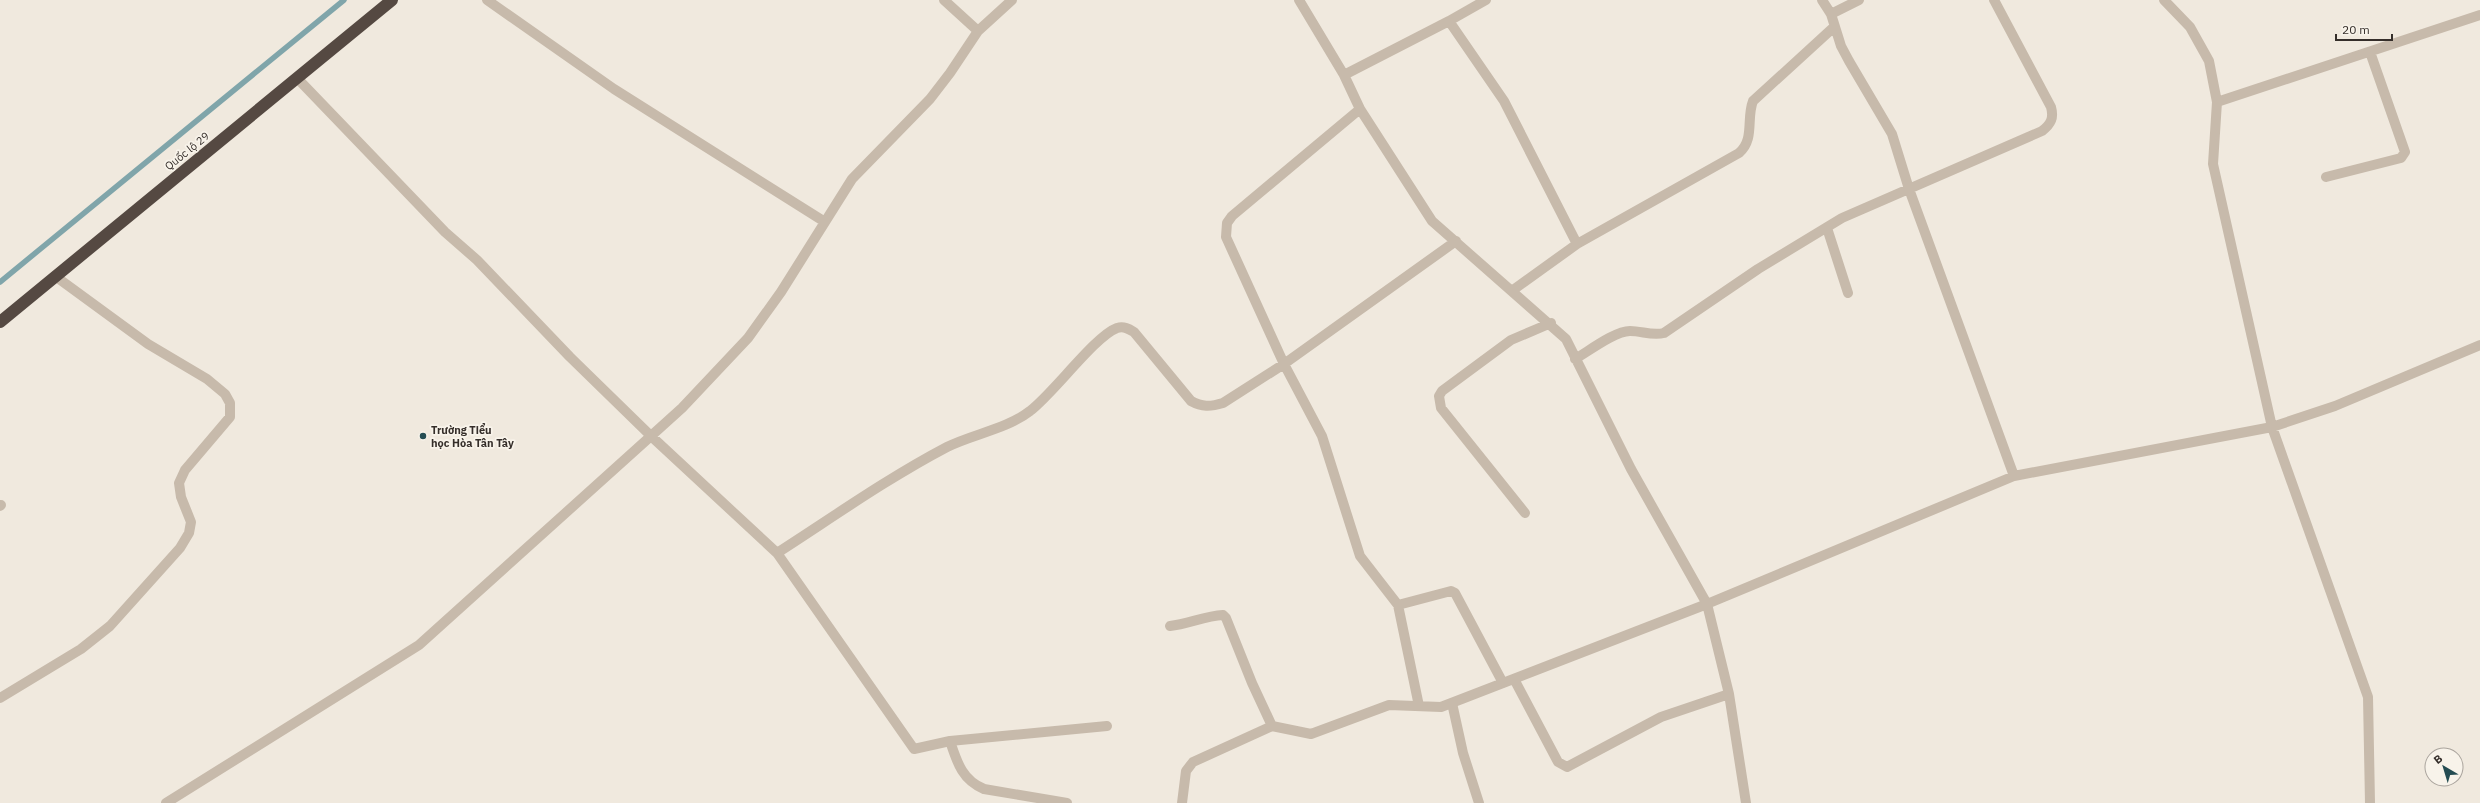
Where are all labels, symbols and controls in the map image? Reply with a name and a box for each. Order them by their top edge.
scale bar [2336,16,2392,42]
text: 20 m [2342,22,2370,37]
street label: Quốc lộ 29 [162,129,212,173]
place label: Trường Tiểu học Hòa Tân Tây [431,423,514,450]
marker: Trường Tiểu học Hòa Tân Tây [418,431,428,441]
north arrow [2424,747,2464,787]
text: B [2431,751,2445,767]

